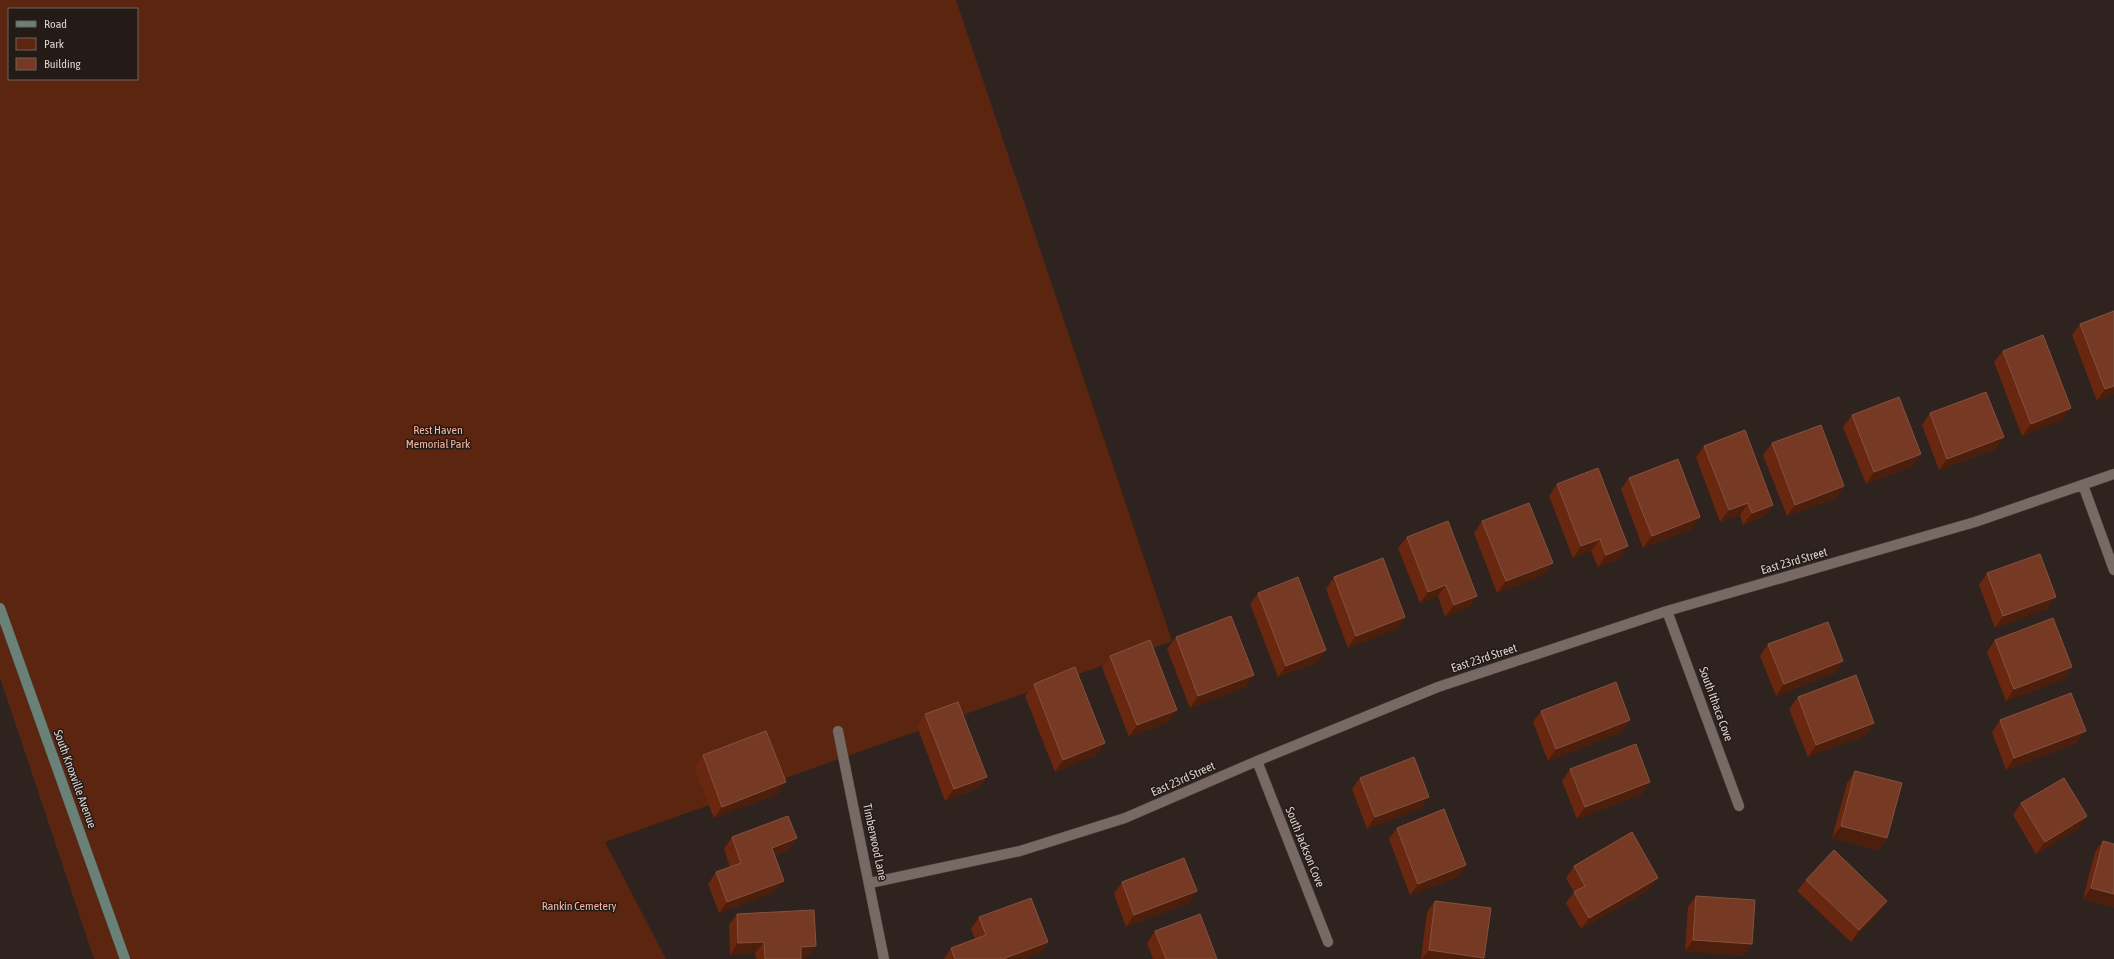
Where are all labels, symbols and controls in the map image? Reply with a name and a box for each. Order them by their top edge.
legend [8,8,138,80]
text: Road [44,17,67,31]
text: Park [44,37,65,51]
text: Building [44,57,82,71]
park label: Rest Haven Memorial Park [406,423,471,451]
street label: East 23rd Street [1759,545,1829,577]
street label: East 23rd Street [1449,641,1519,675]
street label: South Ithaca Cove [1696,665,1736,743]
street label: South Knoxville Avenue [51,728,99,830]
street label: East 23rd Street [1149,758,1218,799]
street label: Timberwood Lane [860,802,890,882]
street label: South Jackson Cove [1283,805,1327,889]
park label: Rankin Cemetery [542,899,616,913]

